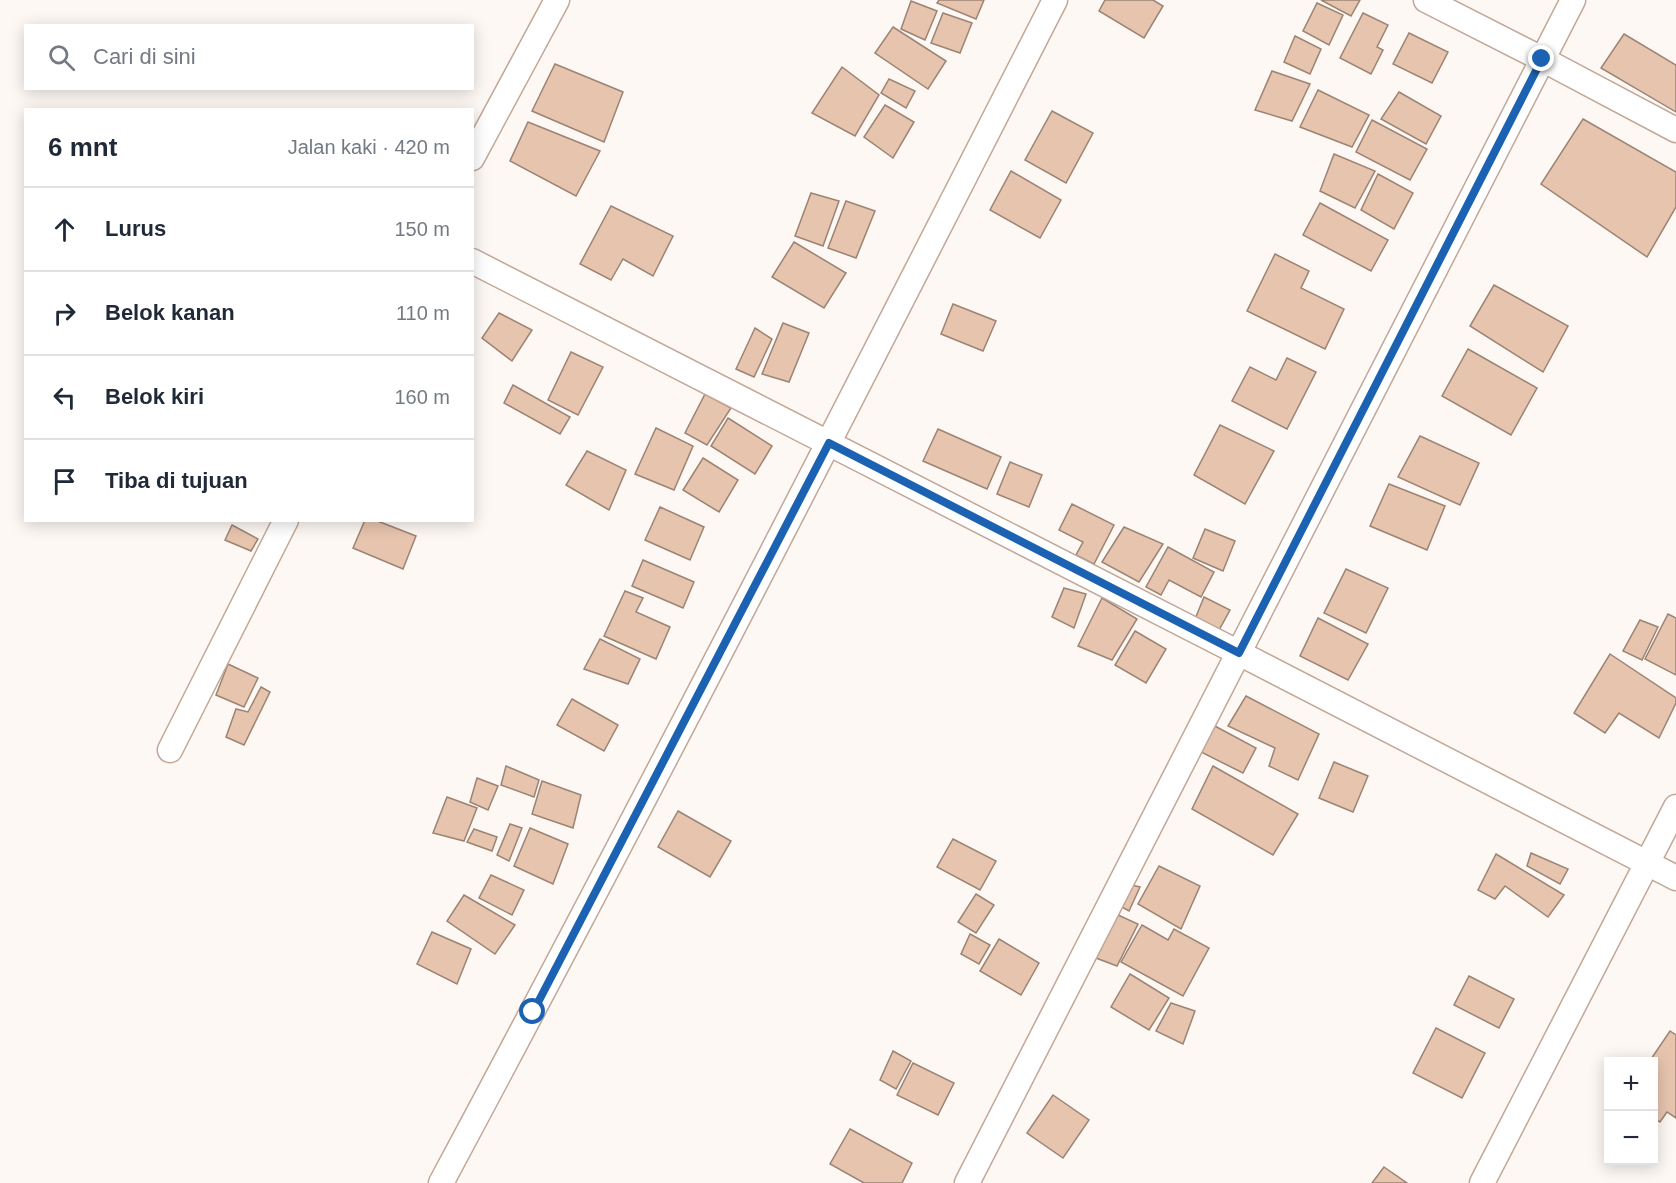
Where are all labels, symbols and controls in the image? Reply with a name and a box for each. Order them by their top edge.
search box [24,24,474,90]
icon: search [45,41,78,74]
text: Cari di sini [93,44,196,69]
route end [1528,45,1554,71]
text: 6 mnt [48,132,117,162]
text: Jalan kaki · 420 m [288,136,450,158]
icon: ahead [48,213,81,246]
text: Lurus [105,216,166,241]
text: 150 m [394,218,450,240]
icon: right [48,297,81,330]
text: Belok kanan [105,300,235,325]
text: 110 m [396,302,450,324]
icon: left [48,381,81,414]
text: Belok kiri [105,384,204,409]
text: 160 m [394,386,450,408]
icon: arrive [48,465,81,498]
text: Tiba di tujuan [105,468,248,493]
route start [519,998,545,1024]
map controls [1604,1057,1658,1165]
button: + [1604,1057,1658,1111]
button: − [1604,1111,1658,1165]

